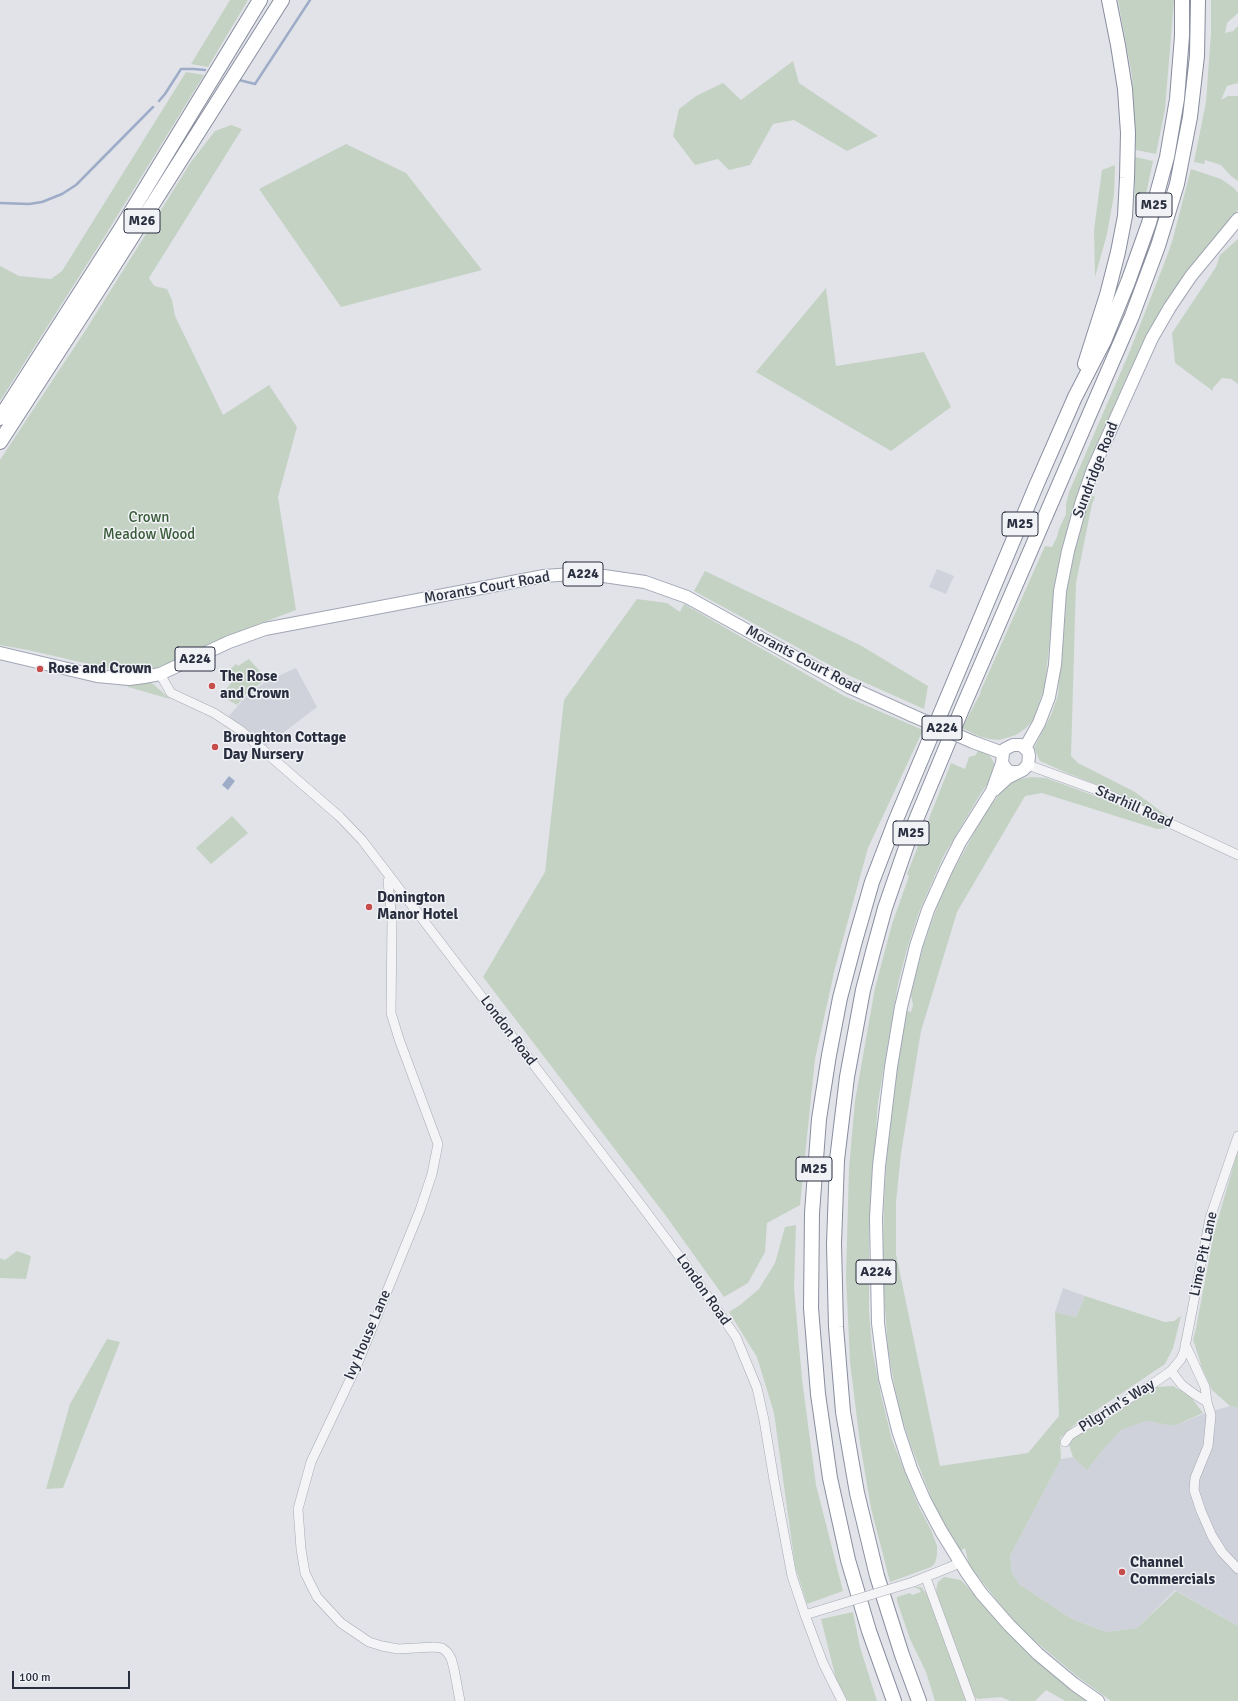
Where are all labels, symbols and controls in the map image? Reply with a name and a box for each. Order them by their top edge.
road number: M25 [1136,193,1172,217]
road number: M26 [124,209,160,233]
street label: Sundridge Road [1069,419,1123,521]
park label: Crown Meadow Wood [103,509,195,544]
road number: M25 [1002,512,1038,536]
road number: A224 [563,562,603,586]
street label: Morants Court Road [423,568,551,608]
street label: Morants Court Road [742,622,864,698]
road number: A224 [175,647,215,671]
place label: Rose and Crown [48,660,152,678]
marker: Rose and Crown [35,664,45,674]
place label: The Rose and Crown [220,668,290,703]
marker: The Rose and Crown [207,681,217,691]
road number: A224 [922,716,962,740]
place label: Broughton Cottage Day Nursery [223,729,346,764]
marker: Broughton Cottage Day Nursery [210,742,220,752]
street label: Starhill Road [1092,782,1176,832]
road number: M25 [893,821,929,845]
place label: Donington Manor Hotel [377,889,458,924]
marker: Donington Manor Hotel [364,902,374,912]
street label: London Road [476,993,540,1069]
road number: M25 [796,1157,832,1181]
street label: Lime Pit Lane [1186,1210,1222,1298]
street label: London Road [672,1251,734,1329]
road number: A224 [856,1260,896,1284]
street label: Ivy House Lane [341,1287,395,1383]
street label: Pilgrim's Way [1076,1376,1158,1436]
place label: Channel Commercials [1130,1554,1215,1589]
marker: Channel Commercials [1117,1567,1127,1577]
scale bar [14,1663,132,1689]
text: 100 m [19,1670,51,1685]

